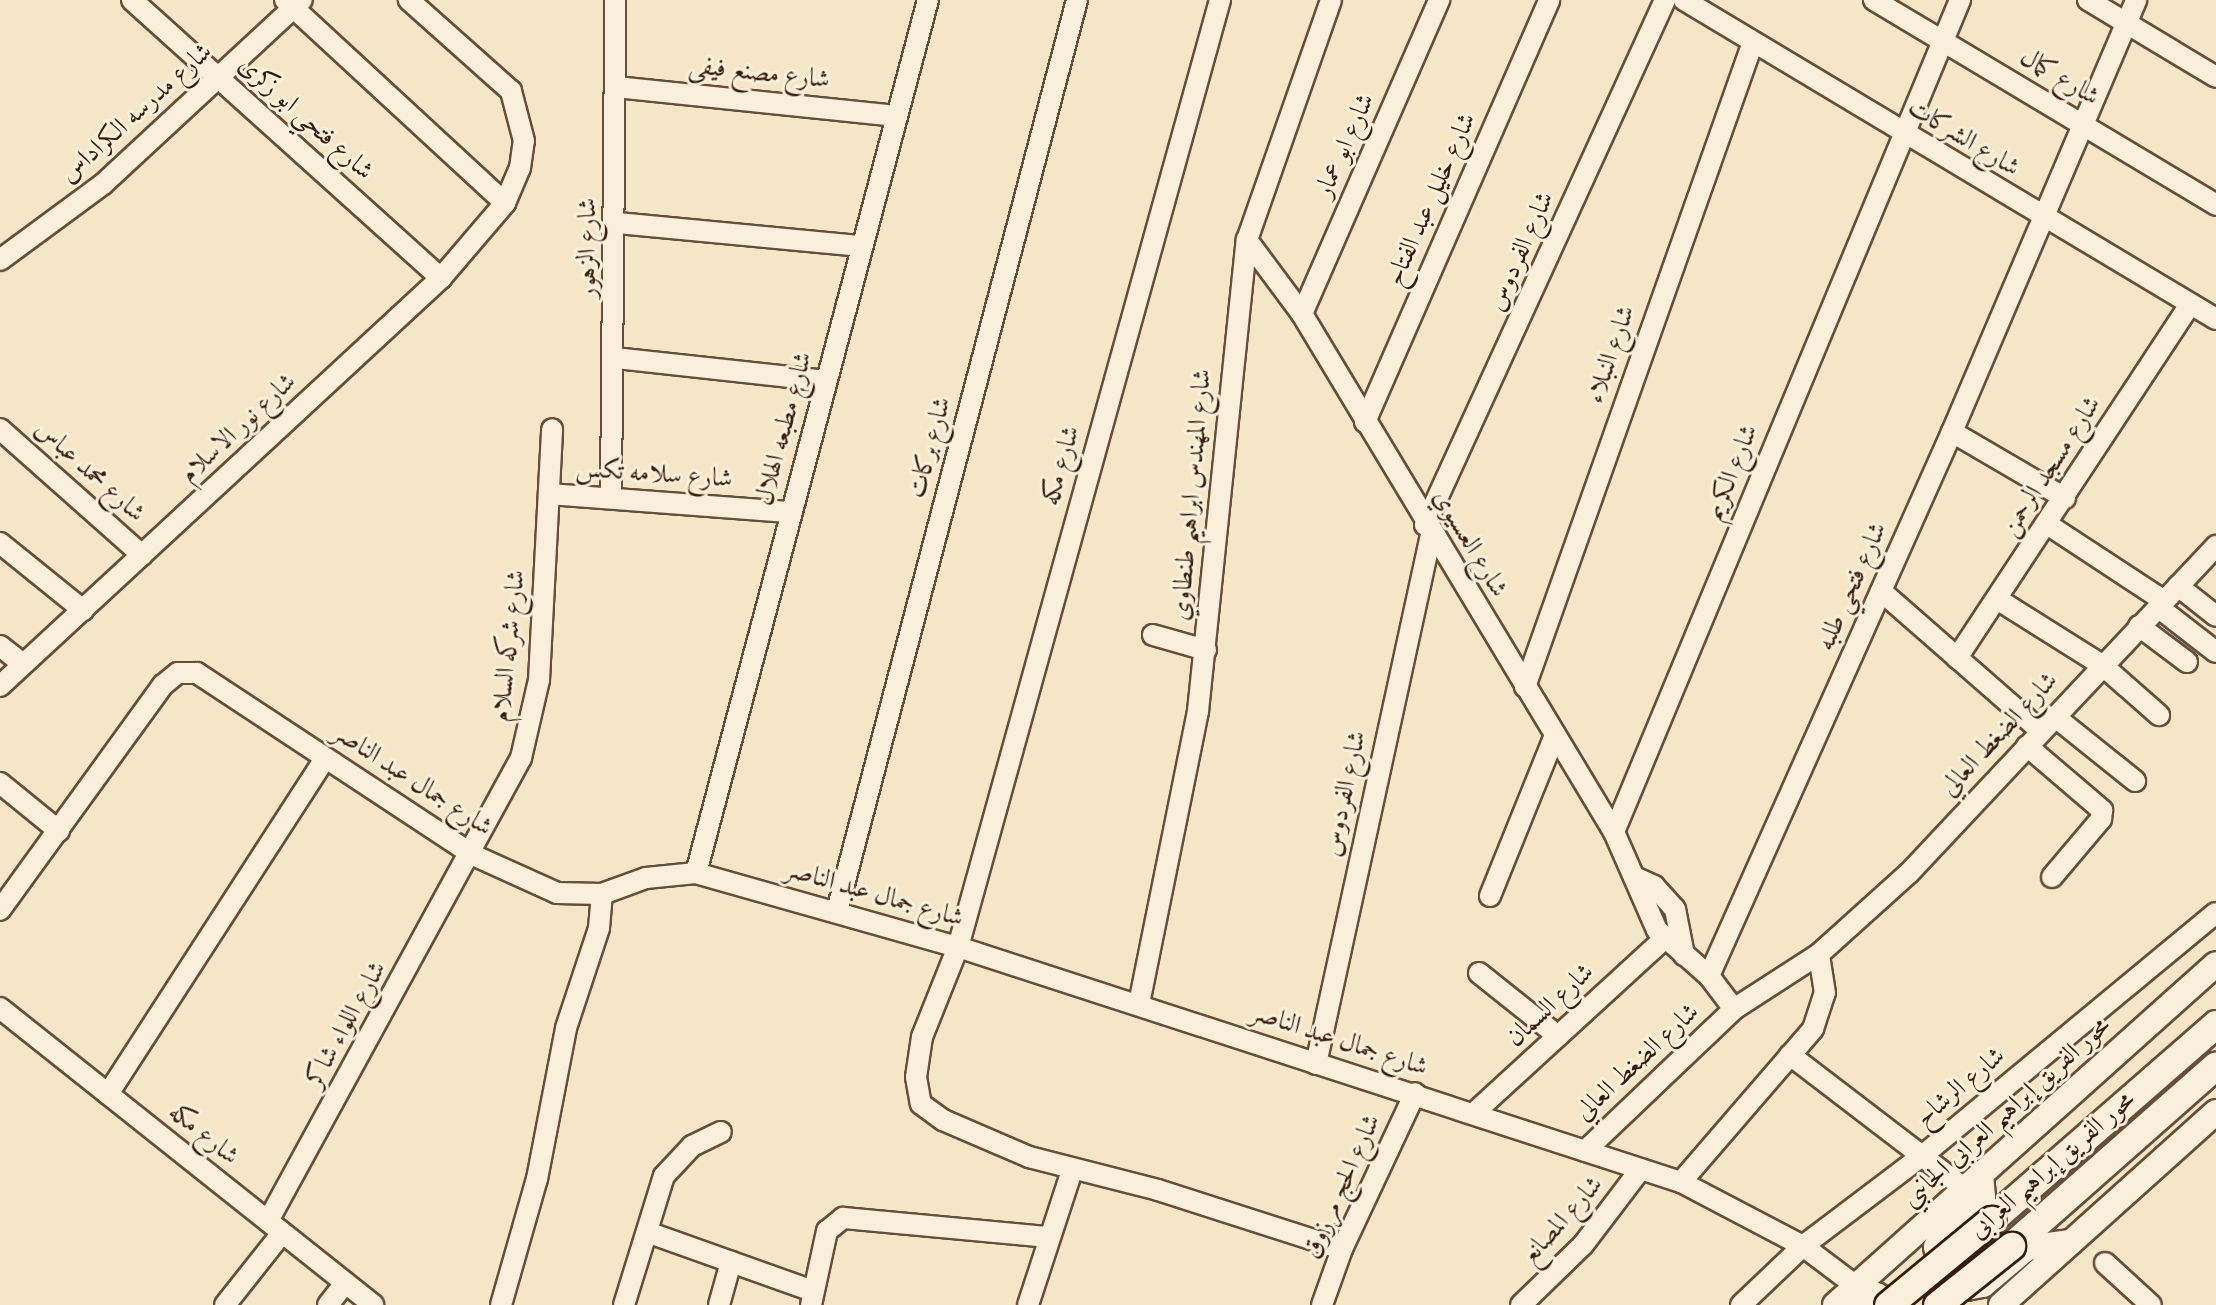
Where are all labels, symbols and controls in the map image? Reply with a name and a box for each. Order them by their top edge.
street label: شارع مدرسه الكراداس [54,37,220,191]
street label: شارع كمال [2014,42,2104,114]
street label: شارع فتحي ابو زكرى [231,50,379,188]
street label: شارع مصنع فيفى [687,51,831,97]
street label: شارع ابو عمار [1309,89,1383,203]
street label: شارع الشركات [1901,93,2025,185]
street label: شارع خليل عبد الفتاح [1380,109,1484,291]
street label: شارع الفردوس [1482,187,1562,317]
street label: شارع الزهور [573,198,605,298]
street label: شارع النبلاء [1581,302,1643,408]
street label: شارع مطبعه الهلال [750,349,820,509]
street label: شارع نور الاسلام [174,367,304,491]
street label: شارع المهندس ابراهيم طنطاوي [1166,368,1220,622]
street label: شارع مسجد الرحمن [1995,391,2109,543]
street label: شارع بركات [903,394,959,502]
street label: شارع محمد عباس [27,414,151,530]
street label: شارع الكريم [1700,421,1766,525]
street label: شارع مكه [1036,422,1088,510]
street label: شارع سلامه تكس [575,454,733,496]
street label: شارع العسيوي [1425,484,1513,604]
street label: شارع فتحي طلبه [1811,518,1895,656]
street label: شارع شركه السلام [486,568,534,724]
street label: شارع الضغط العالي [1935,666,2065,804]
street label: شارع جمال عبد الناصر [326,718,498,844]
street label: شارع الفردوس [1317,728,1375,860]
street label: شارع جمال عبد الناصر [781,855,967,935]
street label: شارع اللواء شاكر [300,956,394,1094]
street label: شارع السمان [1501,958,1601,1054]
street label: شارع جمال عبد الناصر [1247,998,1431,1084]
street label: شارع الضغط العالي [1569,998,1707,1128]
street label: محور الفريق إبراهيم العرابى الجانبي [1896,1011,2118,1215]
street label: شارع الرشاح [1910,1042,2012,1134]
street label: محور الفريق إبراهيم العرابى [1964,1085,2142,1247]
street label: شارع مكه [161,1097,245,1173]
street label: شارع الحج مرزوق [1297,1110,1389,1264]
street label: شارع المصانع [1515,1170,1611,1272]

